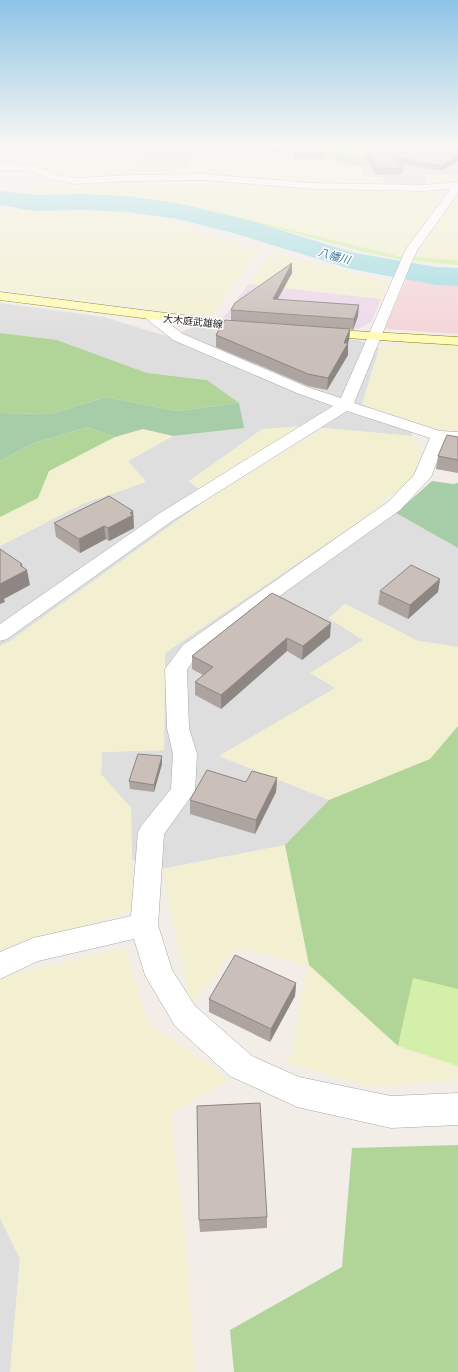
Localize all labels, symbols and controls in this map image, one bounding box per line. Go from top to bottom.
water label: 八幡川 [316,245,353,268]
street label: 大木庭武雄線 [162,312,223,332]

